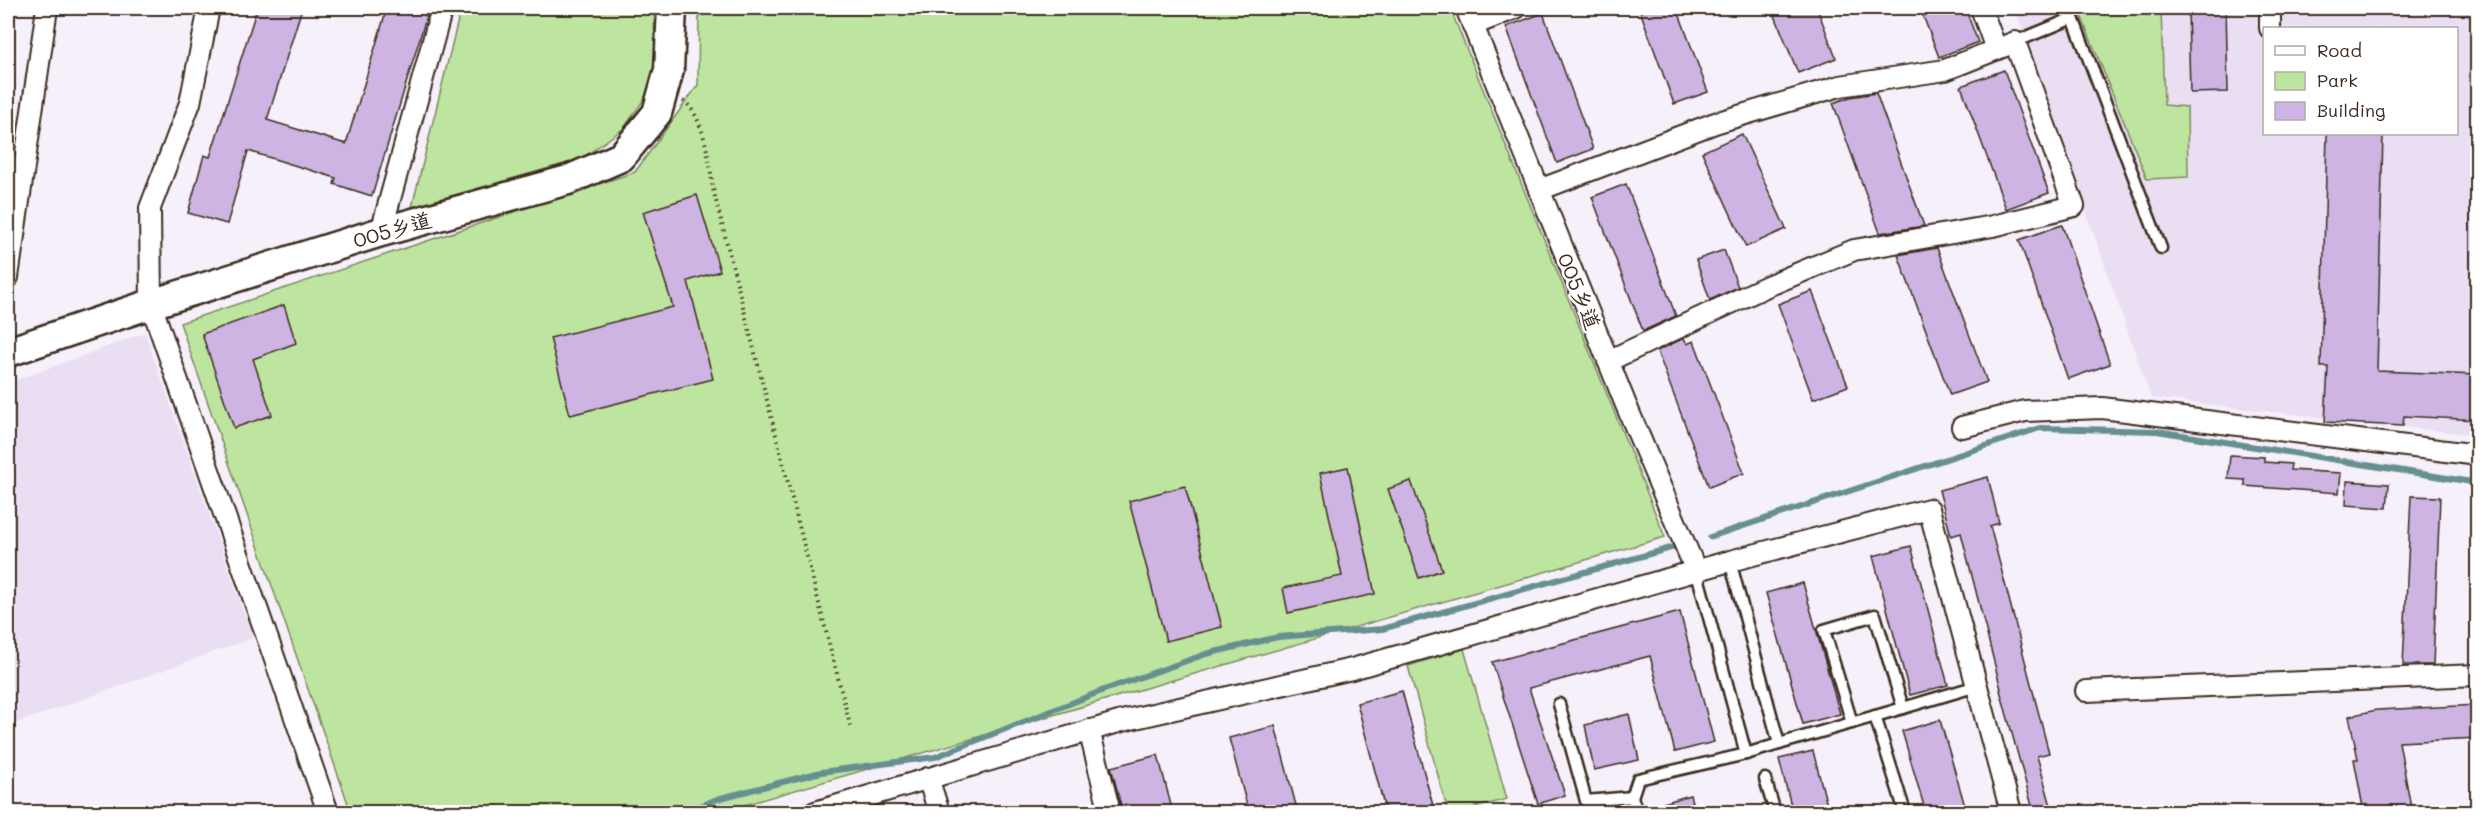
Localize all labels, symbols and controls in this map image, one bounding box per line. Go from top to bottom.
legend [2263,27,2458,135]
text: Road [2317,38,2362,62]
text: Park [2317,68,2358,92]
text: Building [2317,98,2385,122]
street label: 005乡道 [350,205,434,253]
street label: 005乡道 [1552,249,1608,333]

